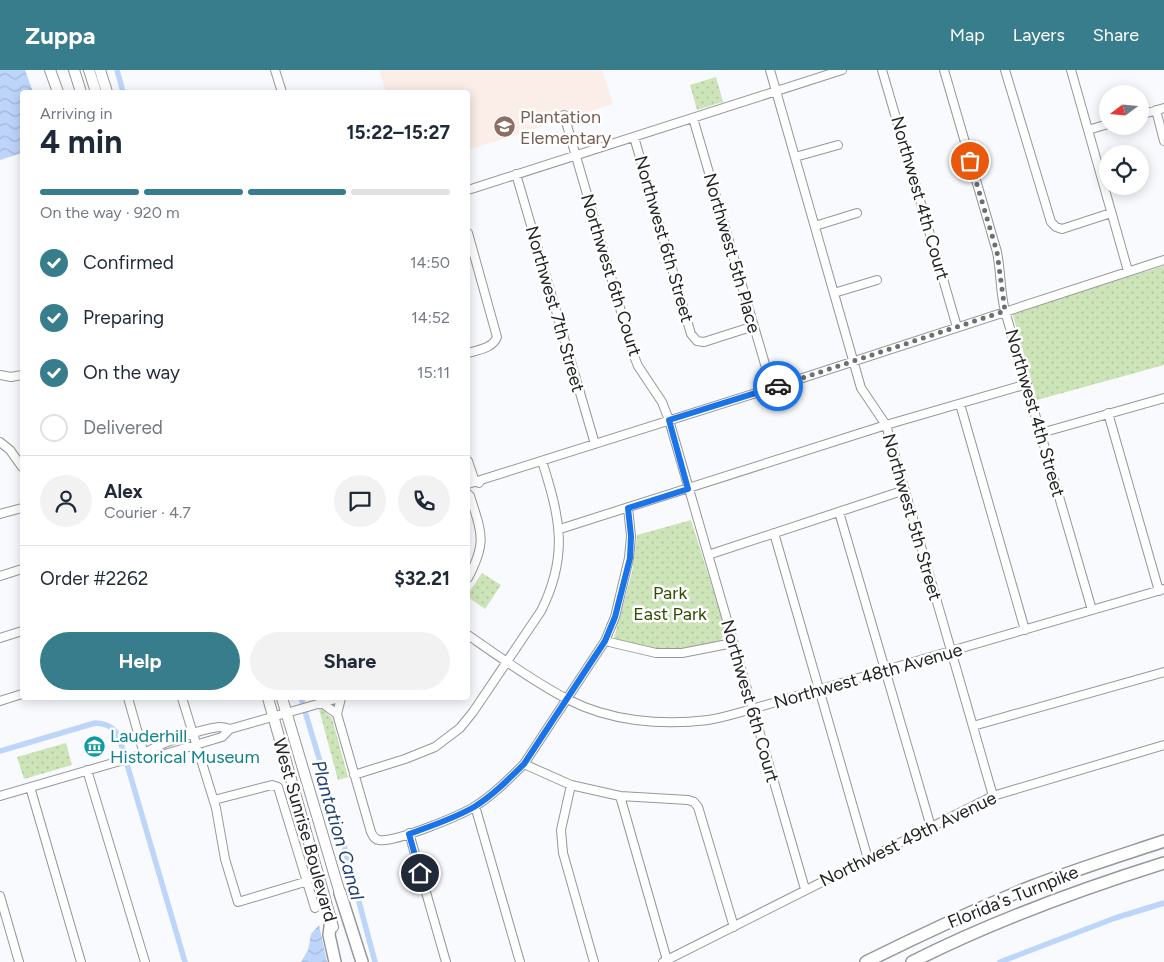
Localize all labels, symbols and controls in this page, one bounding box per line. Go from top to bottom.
text: Zuppa [25,21,95,50]
text: Map [950,24,985,46]
text: Layers [1013,24,1065,46]
text: Share [1093,24,1139,46]
north arrow [1099,85,1149,135]
map controls [1099,85,1149,195]
text: Arriving in [40,104,112,123]
place label: Plantation Elementary [520,106,612,149]
street label: Northwest 4th Court [886,114,954,283]
school or university icon: Plantation Elementary [492,115,516,139]
text: 15:22–15:27 [346,121,450,144]
text: 4 min [40,123,122,161]
pin [949,140,991,182]
button: locate [1099,145,1149,195]
icon: bag [956,147,984,175]
street label: Northwest 6th Street [630,153,698,325]
street label: Northwest 5th Place [699,171,765,336]
street label: Northwest 6th Court [576,191,646,359]
text: On the way · 920 m [40,203,180,222]
street label: Northwest 7th Street [521,223,589,395]
icon: check [40,249,68,277]
text: Confirmed [83,251,174,274]
text: 14:50 [410,253,450,272]
icon: check [40,304,68,332]
text: Preparing [83,306,164,329]
text: 14:52 [411,308,450,327]
street label: Northwest 4th Street [1001,327,1070,500]
icon: check [40,359,68,387]
text: On the way [83,361,180,384]
courier [753,361,803,411]
text: 15:11 [417,363,450,382]
icon: car [764,372,792,400]
text: Delivered [83,416,163,439]
street label: Northwest 5th Street [878,431,946,603]
button: person [40,475,92,527]
button: chat [334,475,386,527]
button: phone [398,475,450,527]
text: Alex [104,480,143,503]
text: Courier · 4.7 [104,503,191,522]
text: Order #2262 [40,567,148,590]
text: $32.21 [394,567,450,590]
park label: Park East Park [633,582,707,625]
street label: Northwest 6th Court [716,617,784,785]
button: Help [40,632,240,690]
button: Share [250,632,450,690]
street label: Northwest 48th Avenue [771,639,965,713]
place label: Lauderhill Historical Museum [110,725,260,768]
museum icon: Lauderhill Historical Museum [82,734,106,758]
street label: West Sunrise Boulevard [268,736,342,924]
water label: Plantation Canal [307,757,369,903]
street label: Northwest 49th Avenue [816,787,1000,891]
pin [399,852,441,894]
icon: home [406,859,434,887]
street label: Florida's Turnpike [944,861,1082,933]

